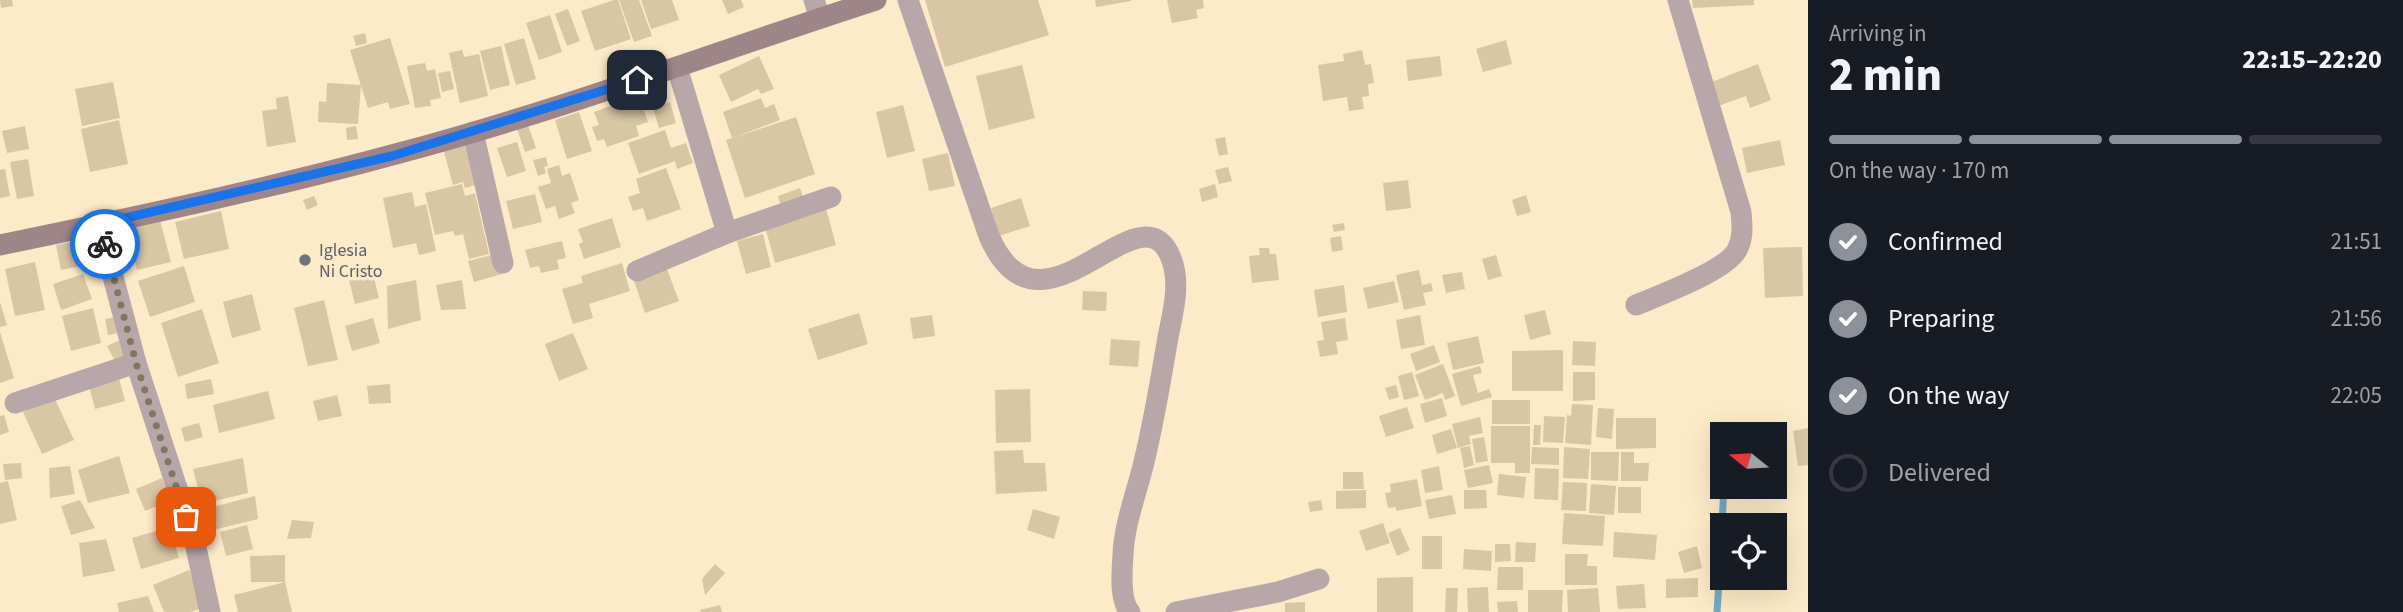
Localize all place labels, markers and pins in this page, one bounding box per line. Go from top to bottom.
pin [607,50,667,110]
place label: Iglesia Ni Cristo [319,238,382,284]
marker: Iglesia Ni Cristo [297,252,313,268]
pin [156,487,216,547]

